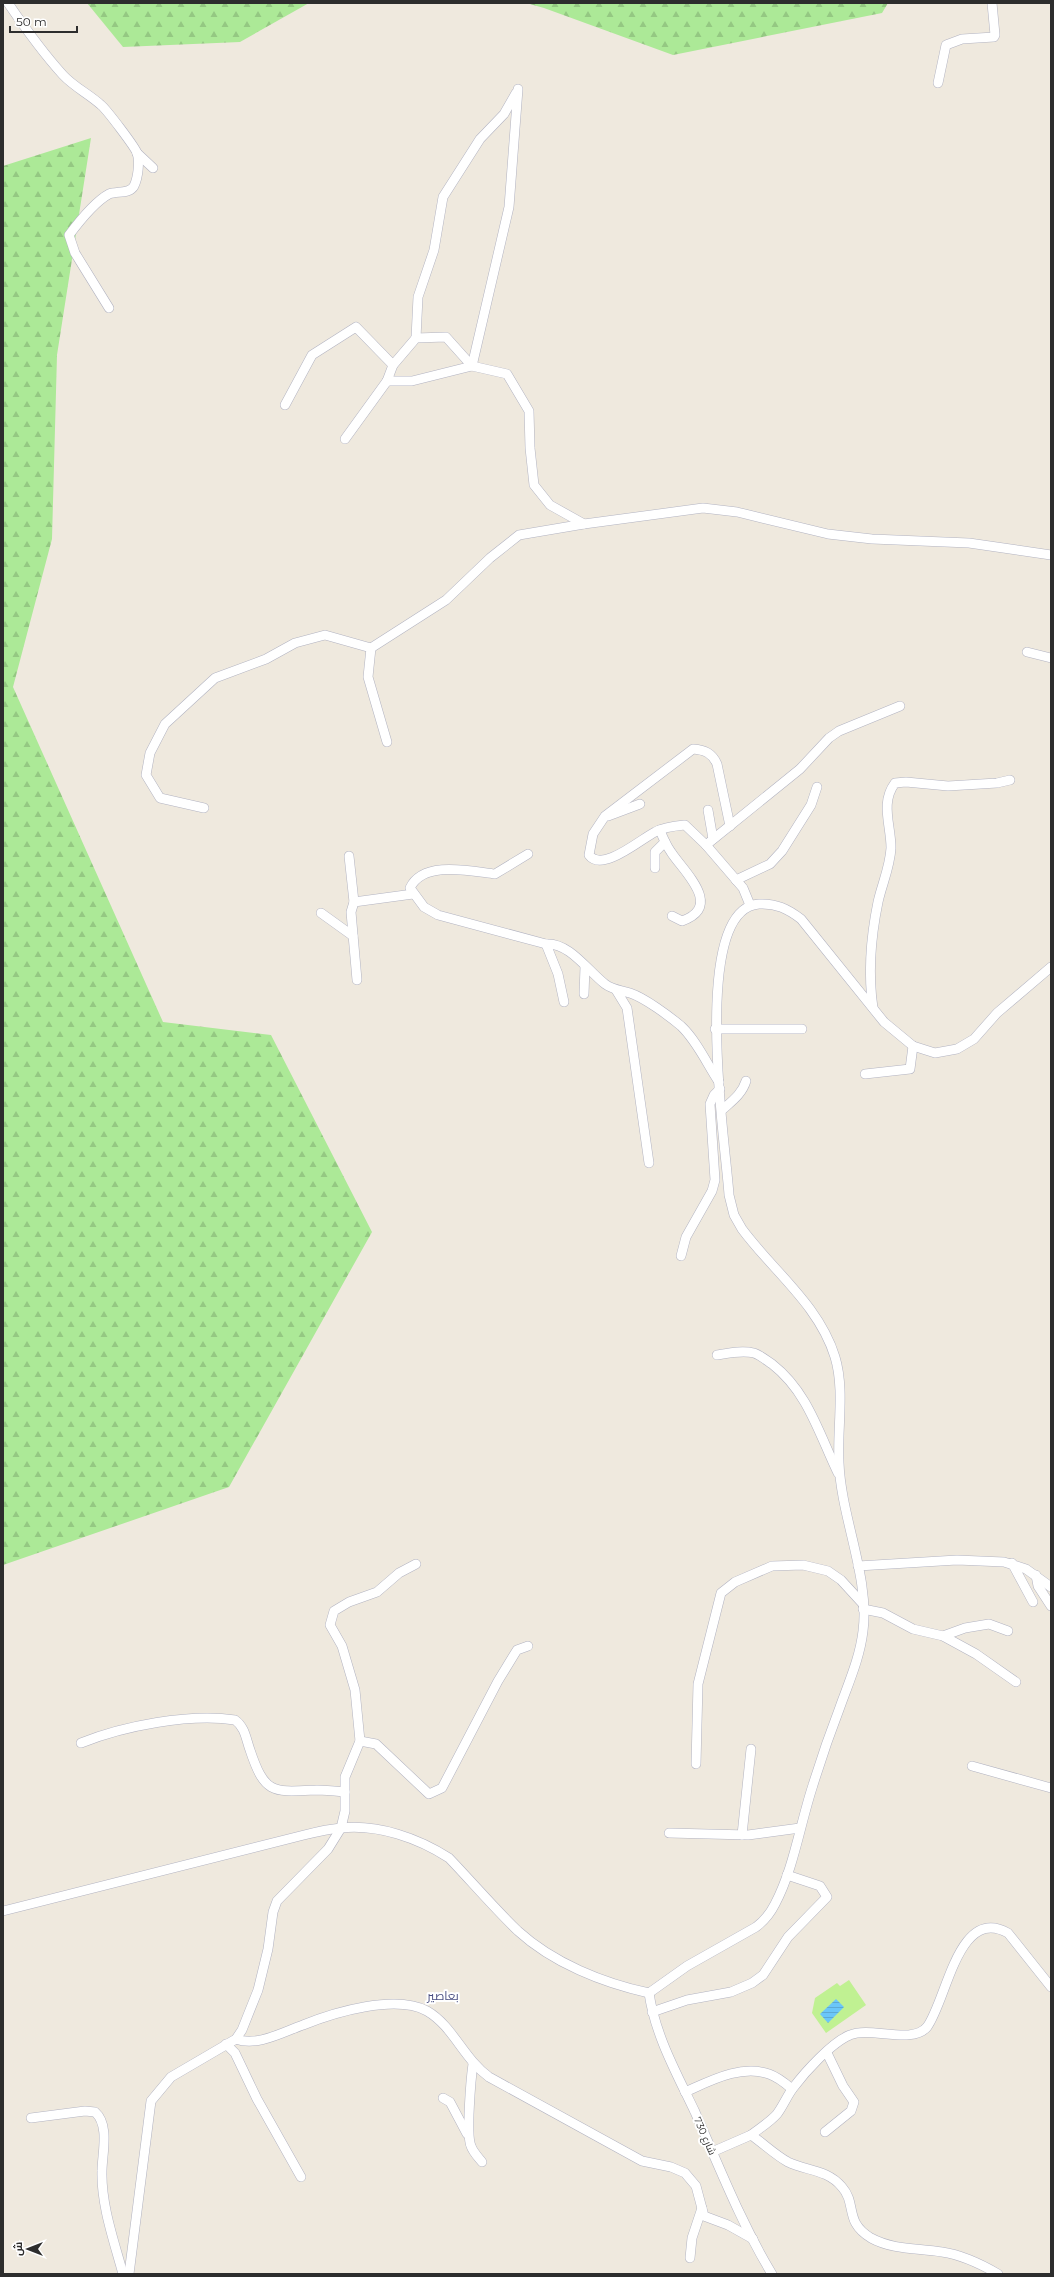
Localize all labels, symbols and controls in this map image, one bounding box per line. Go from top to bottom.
scale bar [10,8,77,34]
text: 50 m [16,14,47,29]
district label: بعاصير [426,1988,459,2003]
street label: شارع 730 [691,2115,719,2157]
north arrow [8,2229,48,2269]
text: ش [11,2242,25,2256]

